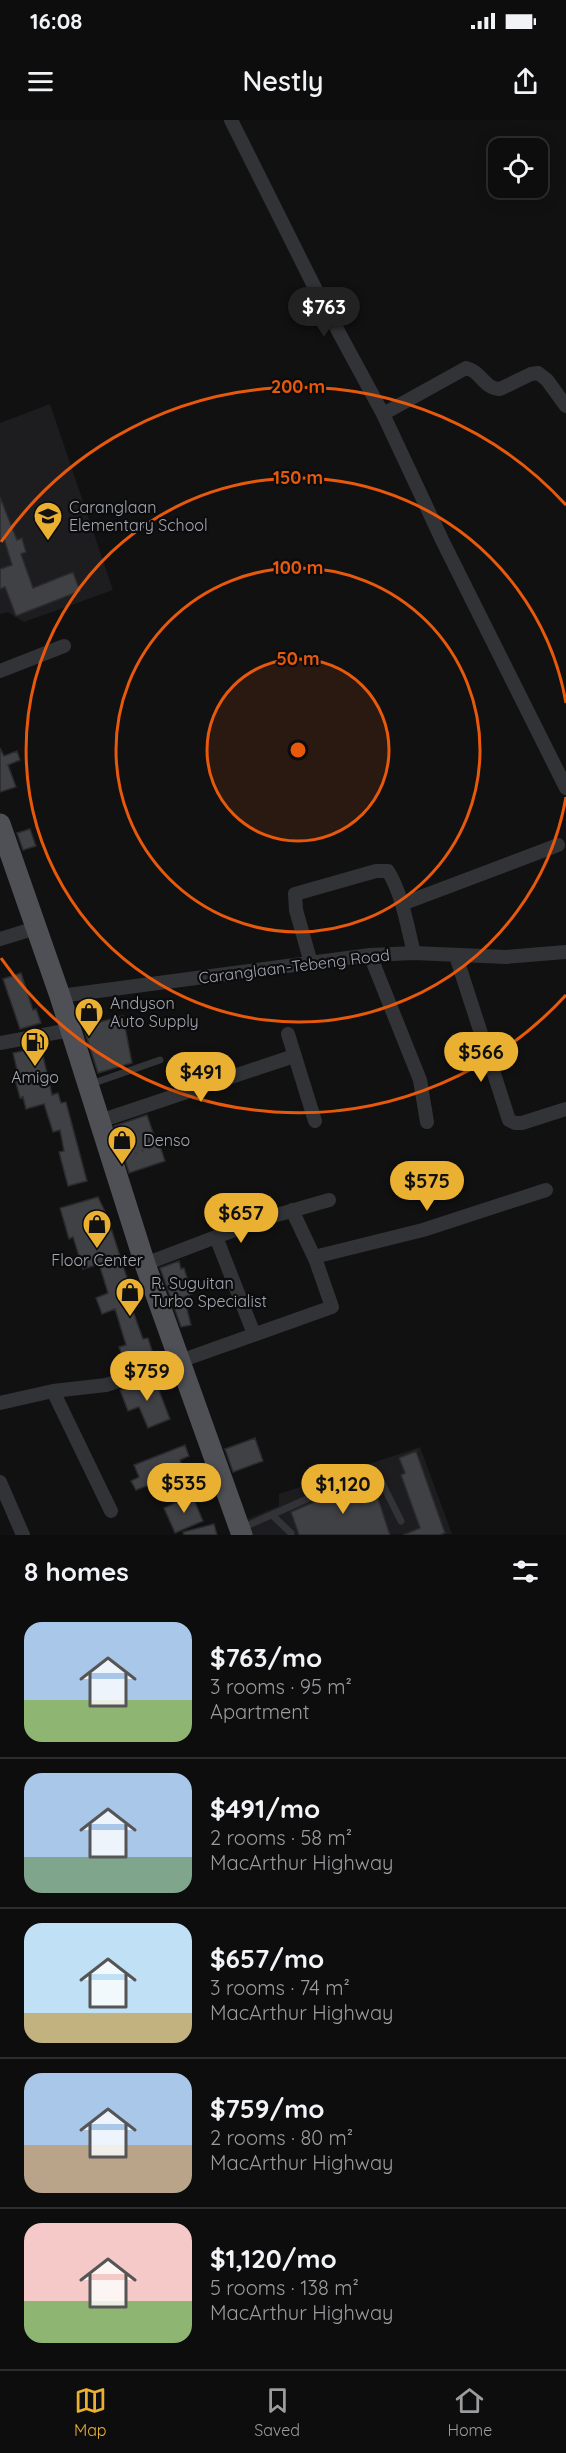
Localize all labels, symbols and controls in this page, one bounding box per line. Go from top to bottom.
text: 16:08 [30,7,82,35]
text: Nestly [242,64,324,98]
icon: menu [24,65,57,98]
icon: share [509,65,542,98]
map controls [488,138,548,198]
button: locate [488,138,548,198]
pin: $763 [288,287,360,338]
text: $763 [302,294,346,319]
text: 200 m [271,375,325,398]
text: 150 m [273,466,323,489]
place label: Caranglaan Elementary School [69,497,208,535]
school or university icon: Caranglaan Elementary School [32,500,64,542]
text: 100 m [273,556,323,579]
text: 50 m [276,647,320,670]
centre of rings [288,740,308,760]
street label: Caranglaan-Tebeng Road [197,944,391,988]
place label: Andyson Auto Supply [110,993,199,1031]
shop icon: Andyson Auto Supply [73,996,105,1038]
fuel station icon: Amigo [19,1026,51,1068]
pin: $566 [445,1032,517,1083]
text: $566 [458,1039,504,1064]
pin: $491 [165,1052,237,1103]
text: $491 [180,1059,222,1084]
place label: Amigo [11,1067,59,1087]
shop icon: Denso [106,1124,138,1166]
place label: Denso [143,1130,190,1150]
pin: $575 [391,1161,463,1212]
text: $575 [404,1168,450,1193]
pin: $657 [205,1193,277,1244]
text: $657 [218,1200,264,1225]
shop icon: Floor Center [81,1208,113,1250]
place label: Floor Center [51,1250,143,1270]
place label: R. Suguitan Turbo Specialist [151,1273,267,1311]
shop icon: R. Suguitan Turbo Specialist [114,1276,146,1318]
pin: $759 [111,1351,183,1402]
text: $759 [124,1358,170,1383]
pin: $535 [148,1463,220,1514]
pin: $1,120 [294,1464,392,1515]
text: $535 [161,1470,207,1495]
text: $1,120 [315,1471,371,1496]
text: 8 homes [24,1555,129,1588]
icon: filters [509,1555,542,1588]
text: $763/mo [210,1641,322,1674]
icon: home [72,1646,144,1718]
text: 3 rooms · 95 m² [210,1674,352,1699]
text: Apartment [210,1699,310,1724]
text: $491/mo [210,1792,320,1825]
icon: home [72,1797,144,1869]
text: 2 rooms · 58 m² [210,1825,352,1850]
text: MacArthur Highway [210,1850,393,1875]
text: $657/mo [210,1942,324,1975]
icon: home [72,1947,144,2019]
text: 3 rooms · 74 m² [210,1975,350,2000]
text: MacArthur Highway [210,2000,393,2025]
text: $759/mo [210,2092,325,2125]
icon: home [72,2097,144,2169]
text: 2 rooms · 80 m² [210,2125,353,2150]
text: MacArthur Highway [210,2150,393,2175]
text: $1,120/mo [210,2242,337,2275]
icon: home [72,2247,144,2319]
text: 5 rooms · 138 m² [210,2275,359,2300]
text: MacArthur Highway [210,2300,393,2325]
tab: Map [74,2384,107,2440]
tab: Saved [254,2384,300,2440]
tab: Home [447,2384,492,2440]

